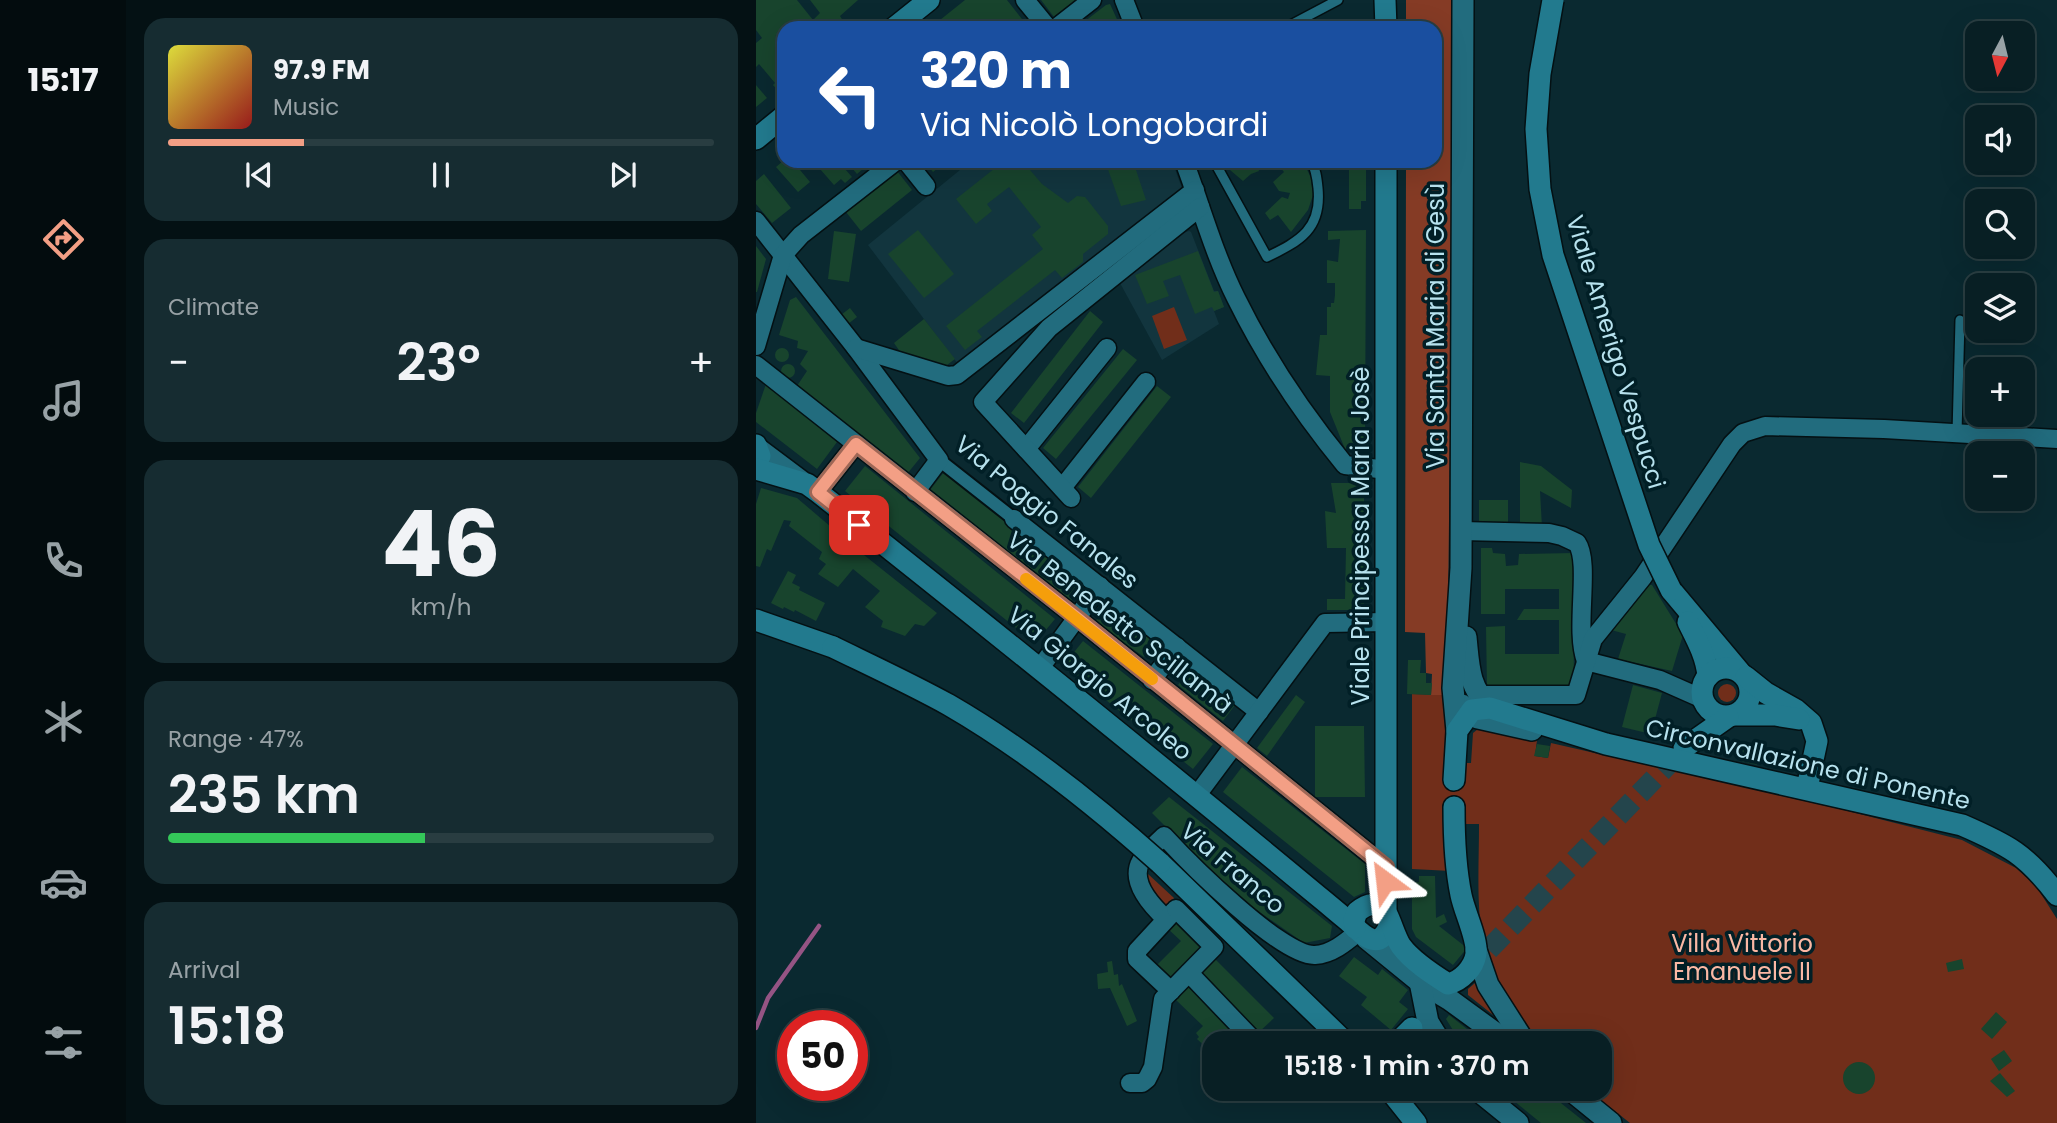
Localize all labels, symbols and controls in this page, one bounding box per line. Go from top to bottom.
north arrow [1965,21,2035,91]
map controls [1965,21,2035,511]
text: 320 m [920,37,1072,105]
icon: left [805,49,896,140]
text: 97.9 FM [273,52,370,88]
text: 15:17 [27,57,99,102]
text: Music [273,91,339,123]
text: Via Nicolò Longobardi [920,102,1268,147]
button: sound [1965,105,2035,175]
icon: previous [240,156,278,194]
icon: pause [422,156,460,194]
icon: next [604,156,642,194]
street label: Via Santa Maria di Gesù [1419,183,1452,469]
button: search [1965,189,2035,259]
street label: Viale Amerigo Vespucci [1559,211,1673,493]
icon: directions [39,215,88,264]
button: layers [1965,273,2035,343]
text: Climate [168,291,259,323]
text: 23° [396,326,481,399]
text: − [168,336,189,389]
text: + [688,336,714,389]
button: + [1965,357,2035,427]
street label: Viale Principessa Maria Josè [1344,367,1377,705]
icon: music [39,376,88,425]
street label: Via Poggio Fanales [948,428,1146,596]
button: − [1965,441,2035,511]
text: 46 [381,480,501,608]
pin [829,495,889,555]
icon: arrive [840,506,878,544]
street label: Via Benedetto Scillamà [1000,523,1240,721]
icon: phone [39,536,88,585]
text: km/h [410,591,472,623]
street label: Via Giorgio Arcoleo [1001,598,1199,768]
icon: climate [39,697,88,746]
street label: Circonvallazione di Ponente [1642,711,1974,817]
text: Range · 47% [168,723,304,755]
text: 235 km [168,758,360,831]
street label: Via Franco [1174,814,1292,922]
position arrow [1348,844,1422,918]
icon: car [39,858,88,907]
park label: Villa Vittorio Emanuele II [1671,927,1813,988]
text: Arrival [168,954,240,986]
text: 15:18 [168,989,286,1062]
speed limit sign: 50 [777,1010,868,1101]
icon: filters [39,1018,88,1067]
text: 15:18 · 1 min · 370 m [1284,1048,1530,1084]

